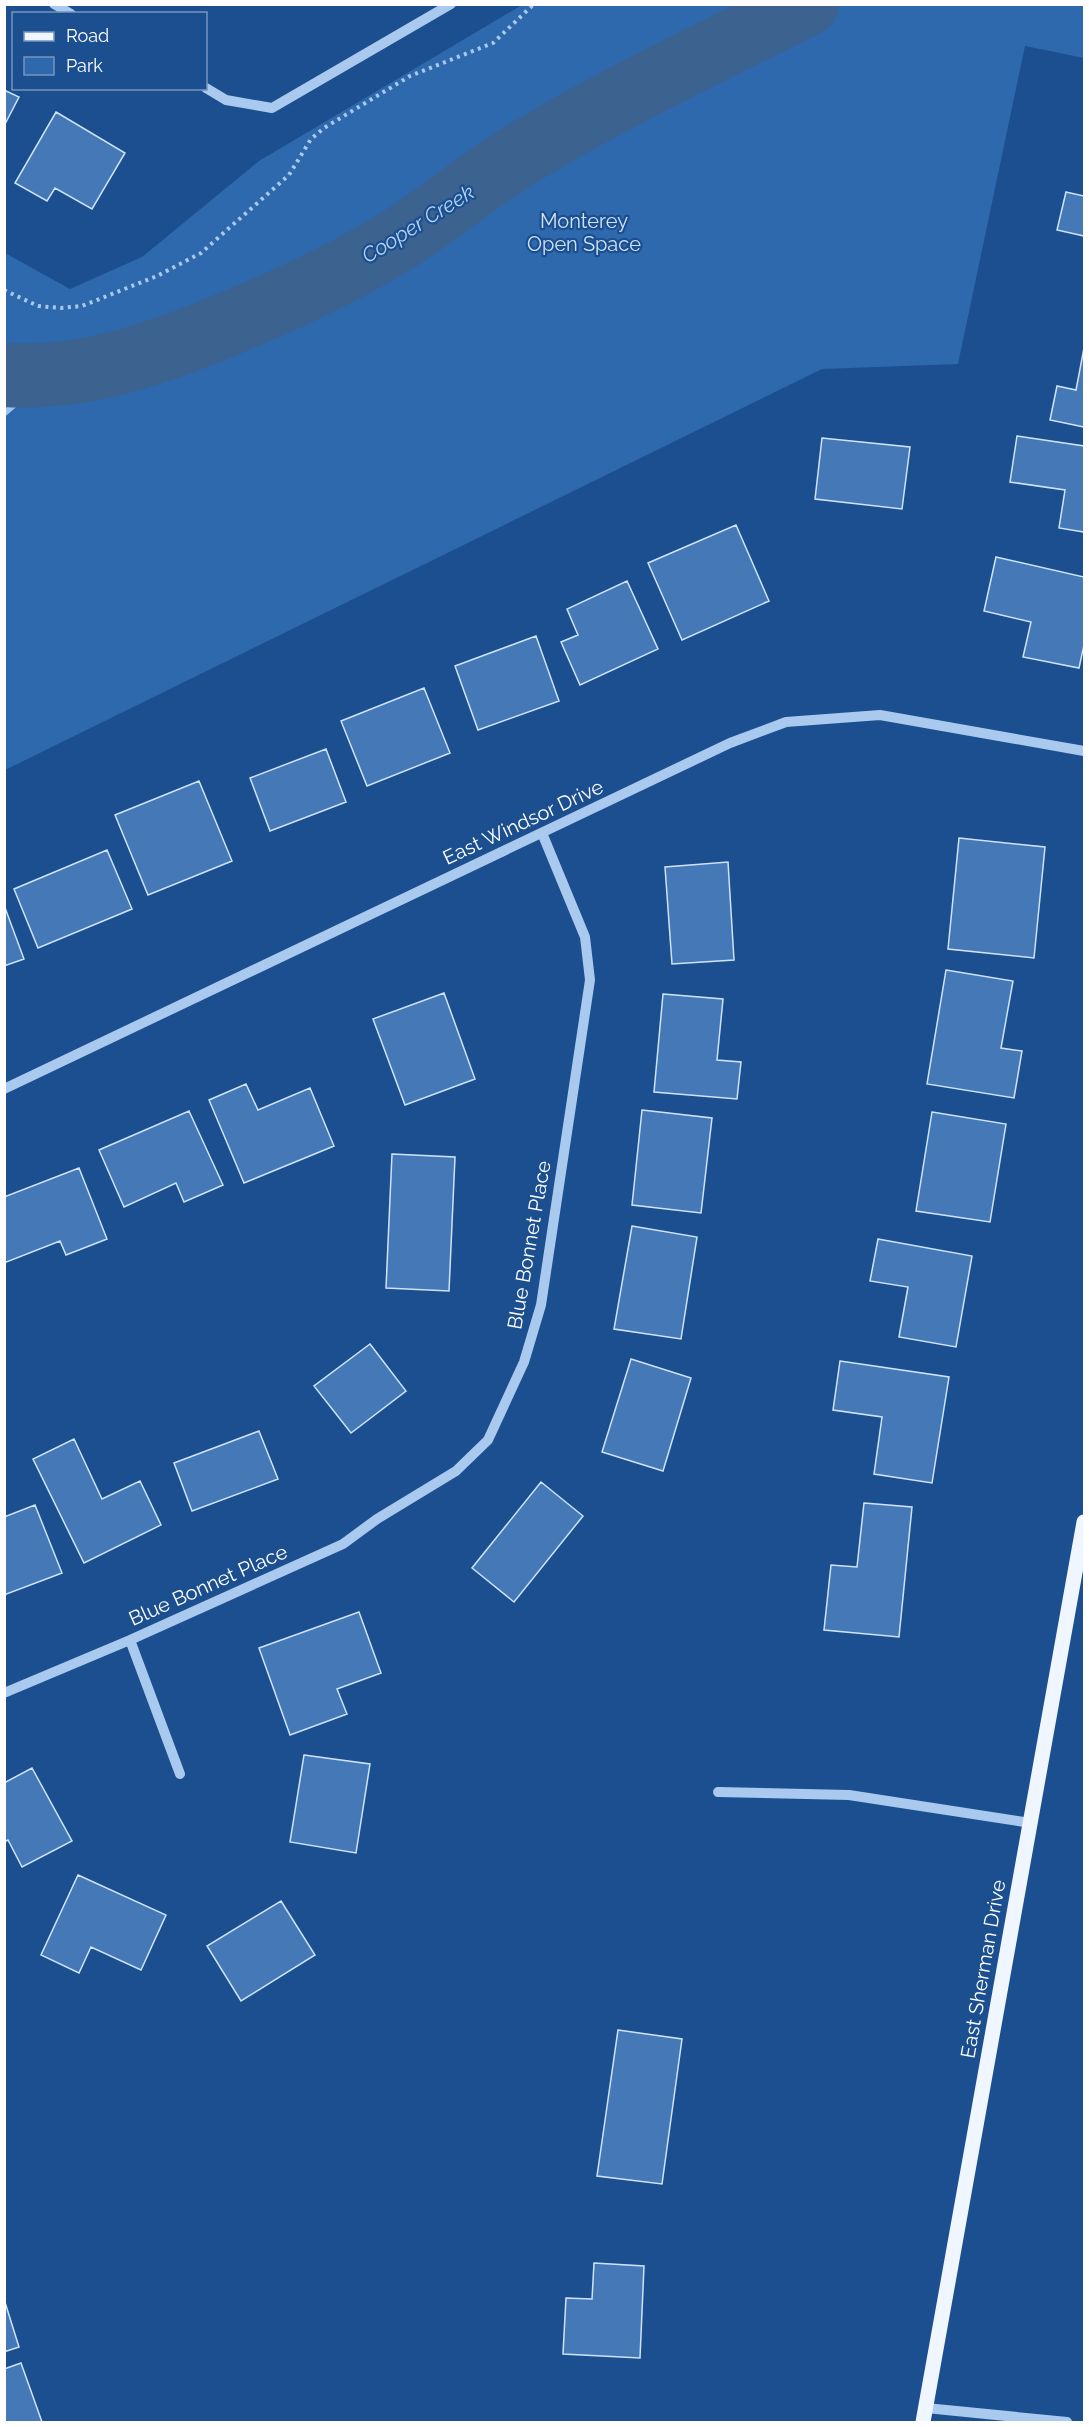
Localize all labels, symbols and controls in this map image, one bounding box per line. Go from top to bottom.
legend [12,12,207,90]
text: Road [66,25,109,46]
text: Park [66,55,103,76]
water label: Cooper Creek [357,179,479,268]
park label: Monterey Open Space [527,209,641,256]
street label: East Windsor Drive [439,774,607,870]
street label: Blue Bonnet Place [502,1159,556,1331]
street label: Blue Bonnet Place [125,1539,291,1631]
street label: East Sherman Drive [955,1878,1011,2060]

